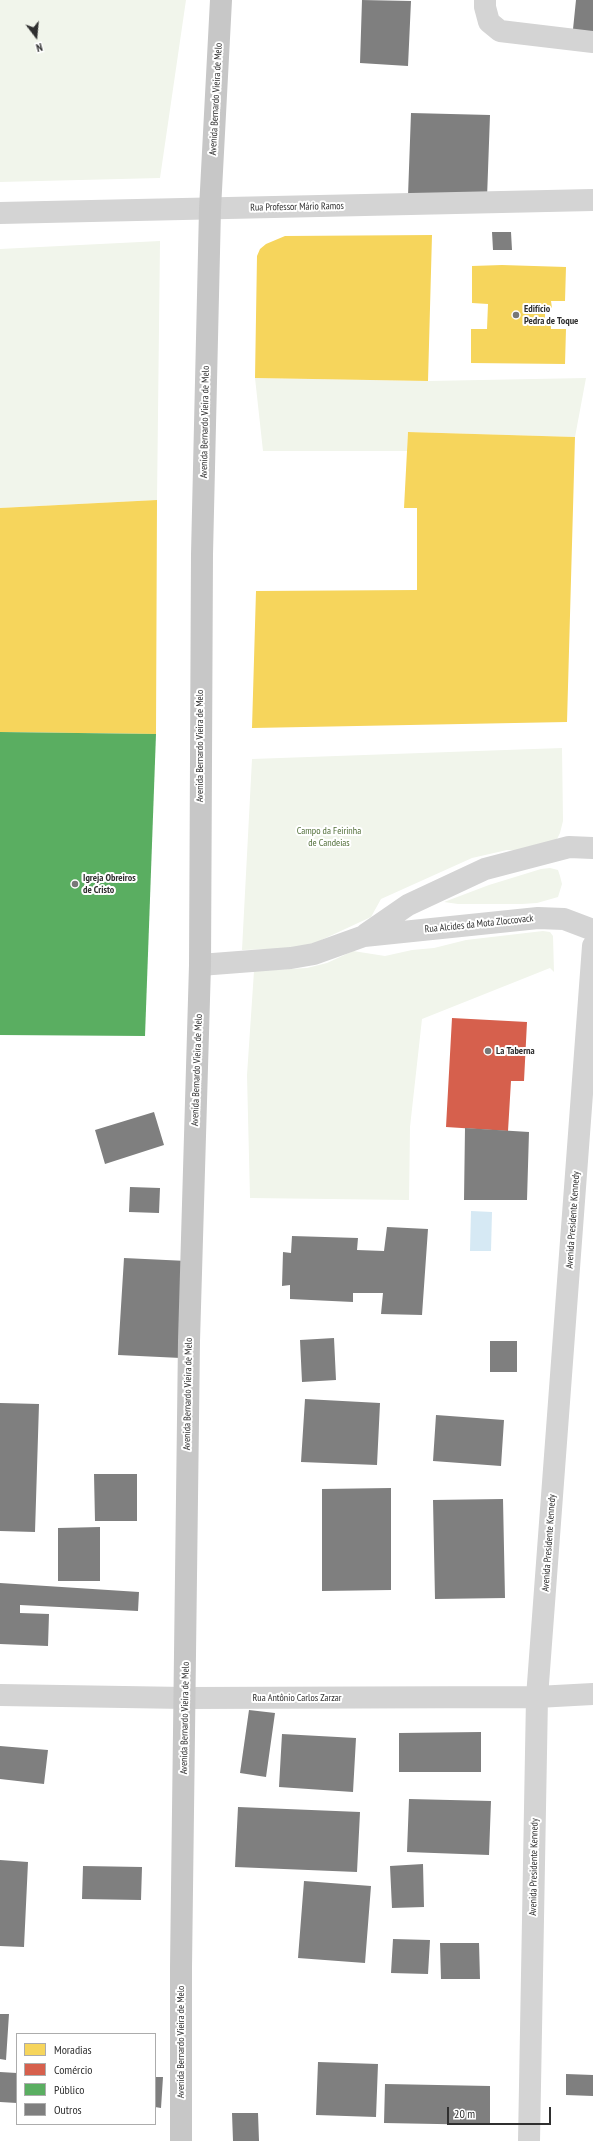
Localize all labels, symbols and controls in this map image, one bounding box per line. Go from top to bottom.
north arrow [16,16,56,56]
text: N [35,40,44,55]
street label: Avenida Bernardo Vieira de Melo [207,42,225,156]
street label: Rua Professor Mário Ramos [250,200,344,214]
place label: Edifício Pedra de Toque [524,303,578,326]
marker: Edifício Pedra de Toque [511,310,521,320]
street label: Avenida Bernardo Vieira de Melo [198,366,212,478]
street label: Avenida Bernardo Vieira de Melo [194,690,206,802]
park label: Campo da Feirinha de Candeias [297,825,361,848]
place label: Igreja Obreiros de Cristo [83,872,136,896]
marker: Igreja Obreiros de Cristo [70,879,80,889]
street label: Rua Alcides da Mota Zloccovack [424,912,534,936]
street label: Avenida Bernardo Vieira de Melo [189,1014,205,1126]
place label: La Taberna [496,1045,535,1057]
marker: La Taberna [483,1046,493,1056]
street label: Avenida Presidente Kennedy [564,1171,582,1269]
street label: Avenida Bernardo Vieira de Melo [181,1338,195,1450]
street label: Avenida Presidente Kennedy [540,1494,558,1592]
street label: Avenida Bernardo Vieira de Melo [178,1662,192,1774]
street label: Rua Antônio Carlos Zarzar [252,1692,342,1704]
street label: Avenida Presidente Kennedy [527,1818,541,1916]
street label: Avenida Bernardo Vieira de Melo [175,1986,187,2098]
legend [16,2033,156,2125]
text: Moradias [54,2042,92,2057]
text: Comércio [54,2062,92,2077]
text: Público [54,2082,84,2097]
scale bar [449,2099,553,2125]
text: Outros [54,2102,82,2117]
text: 20 m [454,2106,475,2121]

